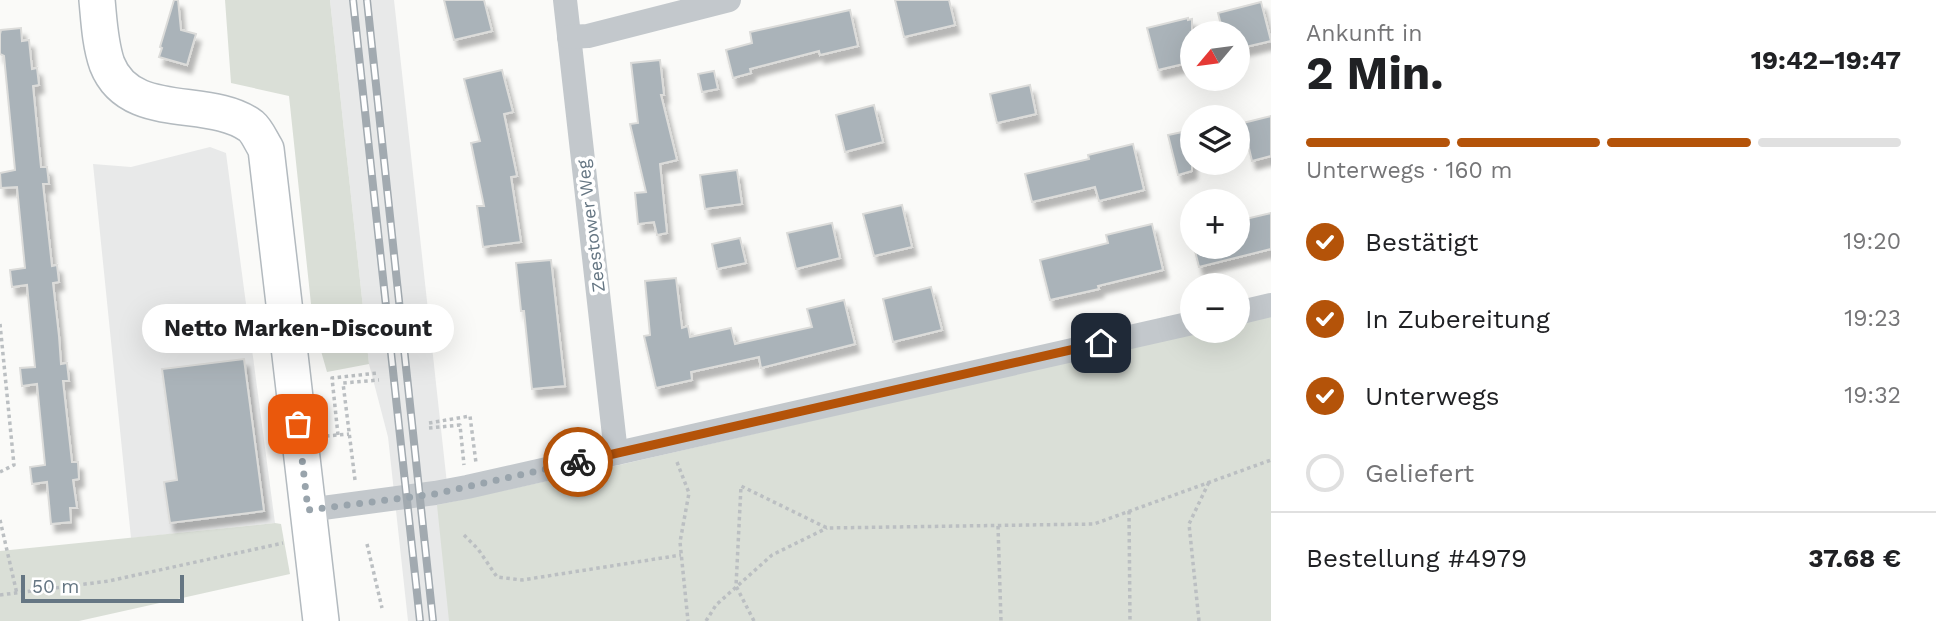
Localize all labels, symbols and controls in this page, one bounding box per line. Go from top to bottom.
text: Ankunft in [1306,20,1422,47]
north arrow [1180,21,1250,91]
map controls [1180,21,1250,343]
text: 19:42–19:47 [1751,45,1901,75]
text: 2 Min. [1306,46,1444,100]
button: layers [1180,105,1250,175]
text: Unterwegs · 160 m [1306,157,1512,184]
street label: Zeestower Weg [572,158,609,294]
button: + [1180,189,1250,259]
icon: check [1306,223,1344,261]
text: Bestätigt [1365,227,1478,257]
text: 19:20 [1843,228,1901,255]
button: − [1180,273,1250,343]
icon: check [1306,300,1344,338]
text: In Zubereitung [1365,304,1550,334]
callout: Netto Marken-Discount [142,305,454,354]
text: 19:23 [1844,305,1901,332]
pin [1071,313,1131,373]
text: Netto Marken-Discount [164,315,432,342]
icon: home [1082,324,1120,362]
icon: check [1306,377,1344,415]
text: Unterwegs [1365,381,1500,411]
text: 19:32 [1844,382,1901,409]
pin [268,394,328,454]
icon: bag [279,405,317,443]
courier [543,427,613,497]
icon: bike [559,443,597,481]
text: Geliefert [1365,458,1474,488]
text: Bestellung #4979 [1306,543,1527,573]
text: 37.68 € [1808,543,1901,573]
scale bar [21,572,184,604]
text: 50 m [32,575,79,598]

